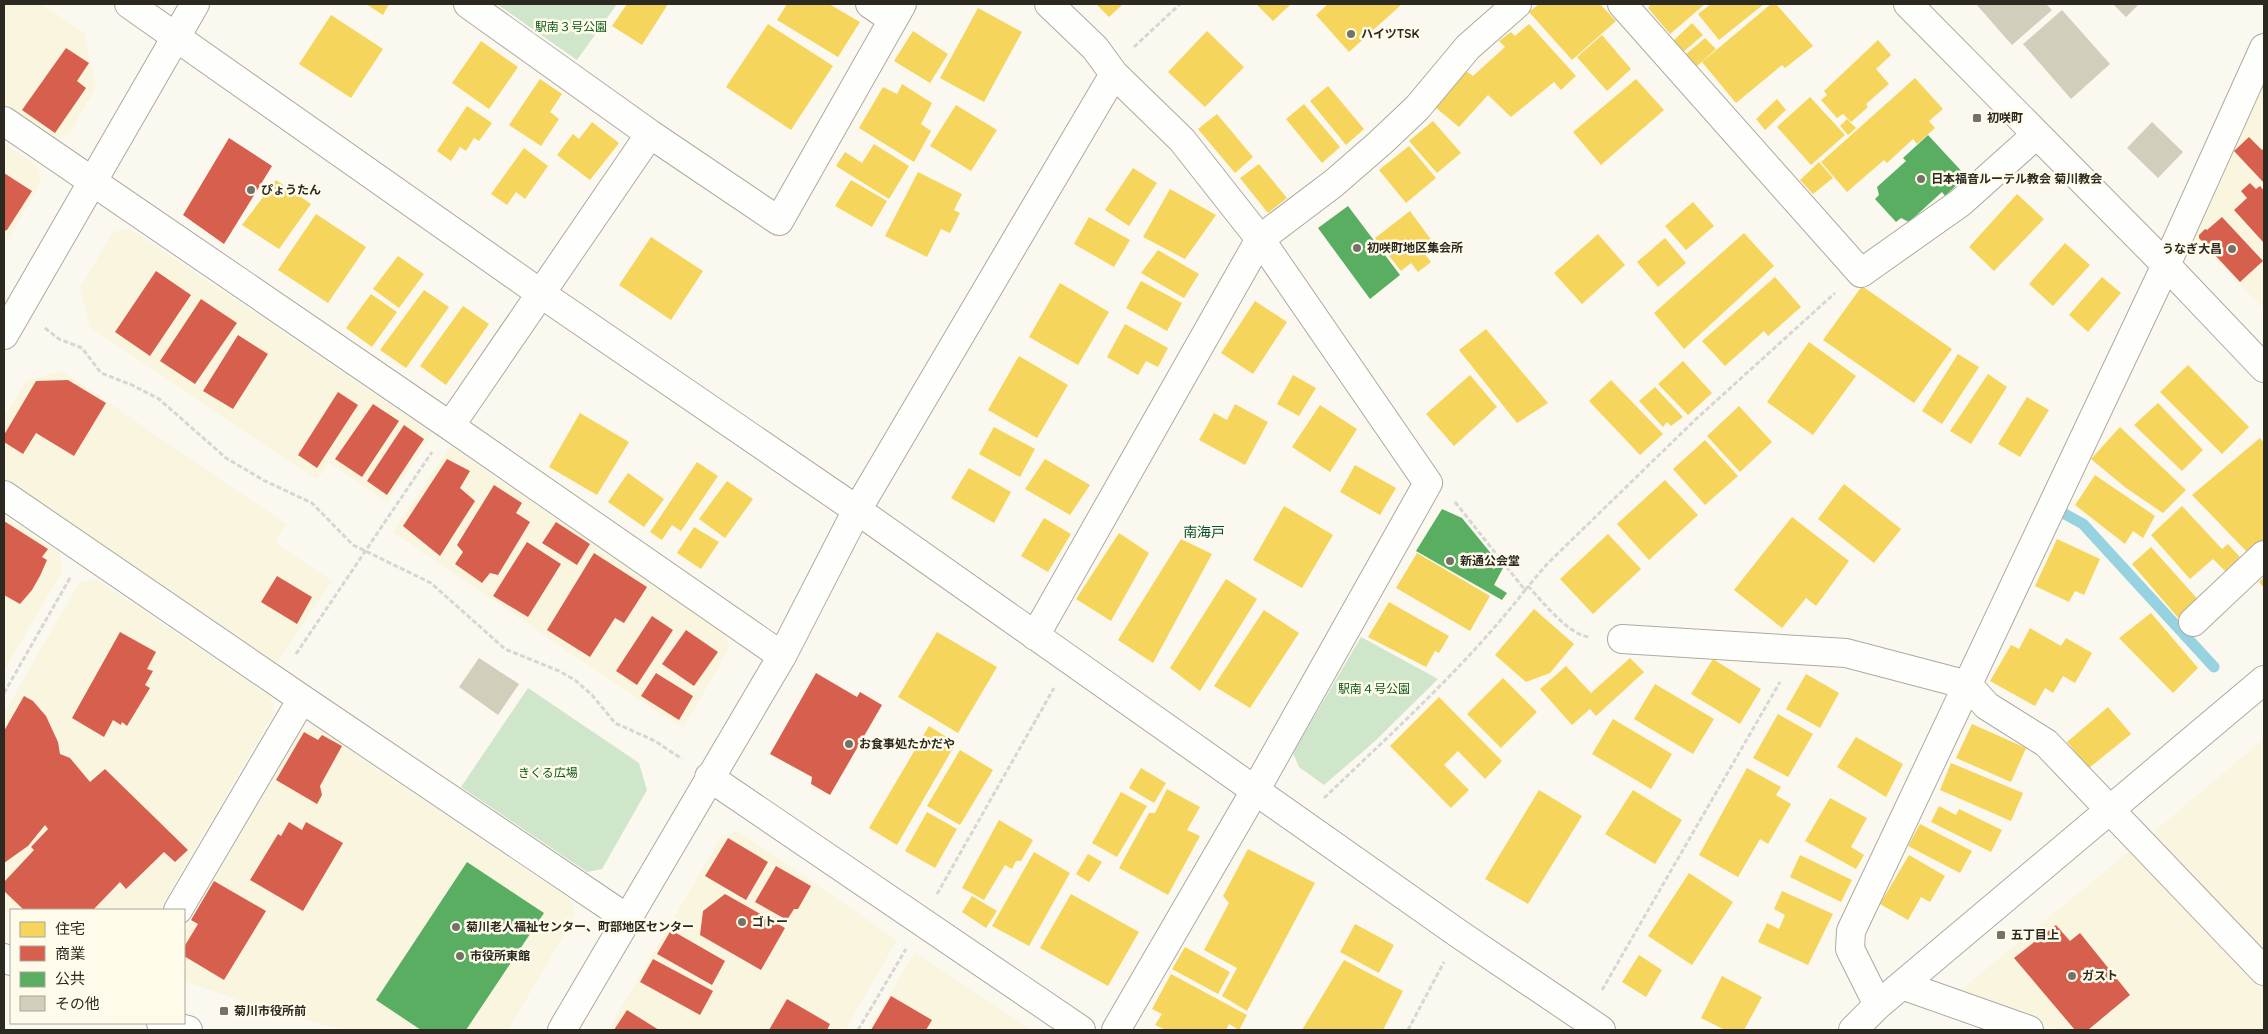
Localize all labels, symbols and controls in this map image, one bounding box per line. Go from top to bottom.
park label: 駅南３号公園 [535,19,607,34]
place label: ハイツTSK [1361,26,1419,41]
marker: ハイツTSK [1345,28,1357,40]
place label: 初咲町 [1987,110,2023,125]
marker: 初咲町 [1971,112,1983,124]
place label: 日本福音ルーテル教会 菊川教会 [1931,171,2102,186]
marker: 日本福音ルーテル教会 菊川教会 [1915,173,1927,185]
place label: ぴょうたん [261,182,321,197]
marker: ぴょうたん [245,184,257,196]
place label: 初咲町地区集会所 [1367,240,1463,255]
place label: うなぎ大昌 [2162,241,2222,256]
marker: 初咲町地区集会所 [1351,242,1363,254]
marker: うなぎ大昌 [2226,243,2238,255]
district label: 南海戸 [1183,523,1225,541]
place label: 新通公会堂 [1460,553,1520,568]
marker: 新通公会堂 [1444,555,1456,567]
park label: 駅南４号公園 [1338,681,1410,696]
place label: お食事処たかだや [859,736,955,751]
marker: お食事処たかだや [843,738,855,750]
park label: きくる広場 [518,765,578,780]
legend [10,909,185,1024]
place label: ゴトー [752,914,788,929]
marker: ゴトー [736,916,748,928]
text: 住宅 [55,919,85,938]
place label: 菊川老人福祉センター、町部地区センター [466,919,694,934]
marker: 菊川老人福祉センター、町部地区センター [450,921,462,933]
place label: 五丁目上 [2011,927,2059,942]
marker: 五丁目上 [1995,929,2007,941]
text: 商業 [55,944,85,963]
place label: 市役所東館 [470,948,530,963]
marker: 市役所東館 [454,950,466,962]
place label: ガスト [2082,968,2118,983]
text: 公共 [55,969,85,988]
marker: ガスト [2066,970,2078,982]
text: その他 [55,994,100,1013]
place label: 菊川市役所前 [234,1003,306,1018]
marker: 菊川市役所前 [218,1005,230,1017]

